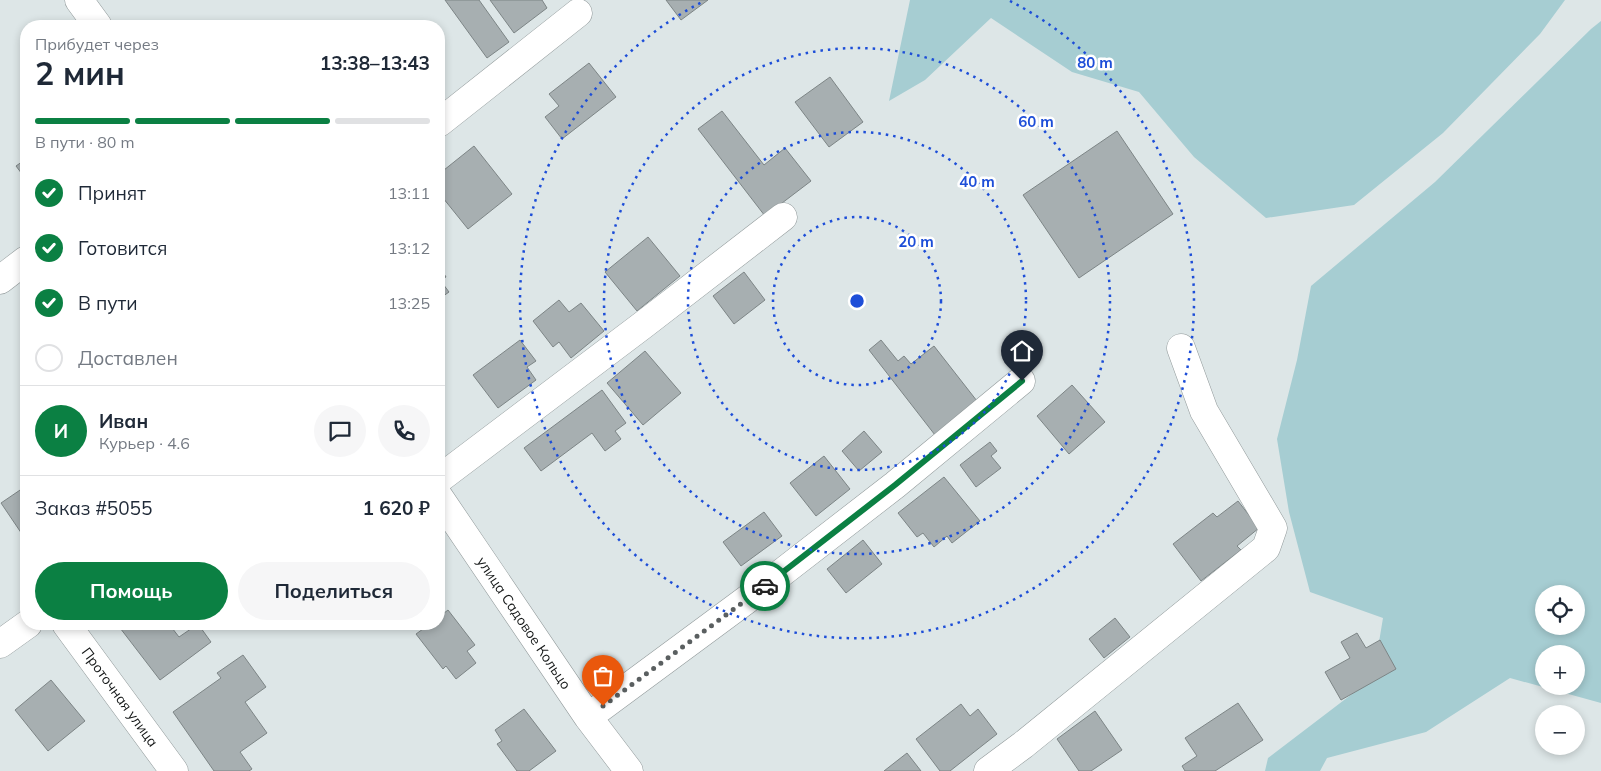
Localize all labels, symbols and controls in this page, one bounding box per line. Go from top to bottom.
text: Прибудет через [35,34,159,54]
text: 13:38–13:43 [320,51,430,75]
text: 2 мин [35,53,125,93]
text: 80 m [1077,53,1113,72]
text: 60 m [1018,112,1054,131]
text: В пути · 80 m [35,132,135,152]
text: 40 m [959,172,995,191]
icon: check [35,179,63,207]
text: Принят [78,181,146,205]
text: 13:11 [388,183,430,203]
text: 20 m [898,232,934,251]
icon: check [35,234,63,262]
text: Готовится [78,236,168,260]
text: 13:12 [388,238,430,258]
icon: check [35,289,63,317]
text: В пути [78,291,137,315]
centre of rings [848,292,866,310]
text: 13:25 [388,293,430,313]
pin [1001,330,1043,381]
icon: home [1008,337,1036,365]
text: Доставлен [78,346,178,370]
button: chat [314,405,366,457]
button: phone [378,405,430,457]
text: Иван [99,409,148,433]
text: И [54,419,68,443]
text: Курьер · 4.6 [99,433,190,453]
text: Заказ #5055 [35,496,152,520]
text: 1 620 ₽ [363,496,430,520]
street label: улица Садовое Кольцо [473,553,575,693]
courier [740,561,790,611]
button: Помощь [35,562,228,620]
button: Поделиться [238,562,430,620]
icon: car [751,572,779,600]
map controls [1535,585,1585,755]
button: locate [1535,585,1585,635]
street label: Проточная улица [78,644,162,750]
button: + [1535,645,1585,695]
pin [582,655,624,706]
icon: bag [589,662,617,690]
button: − [1535,705,1585,755]

